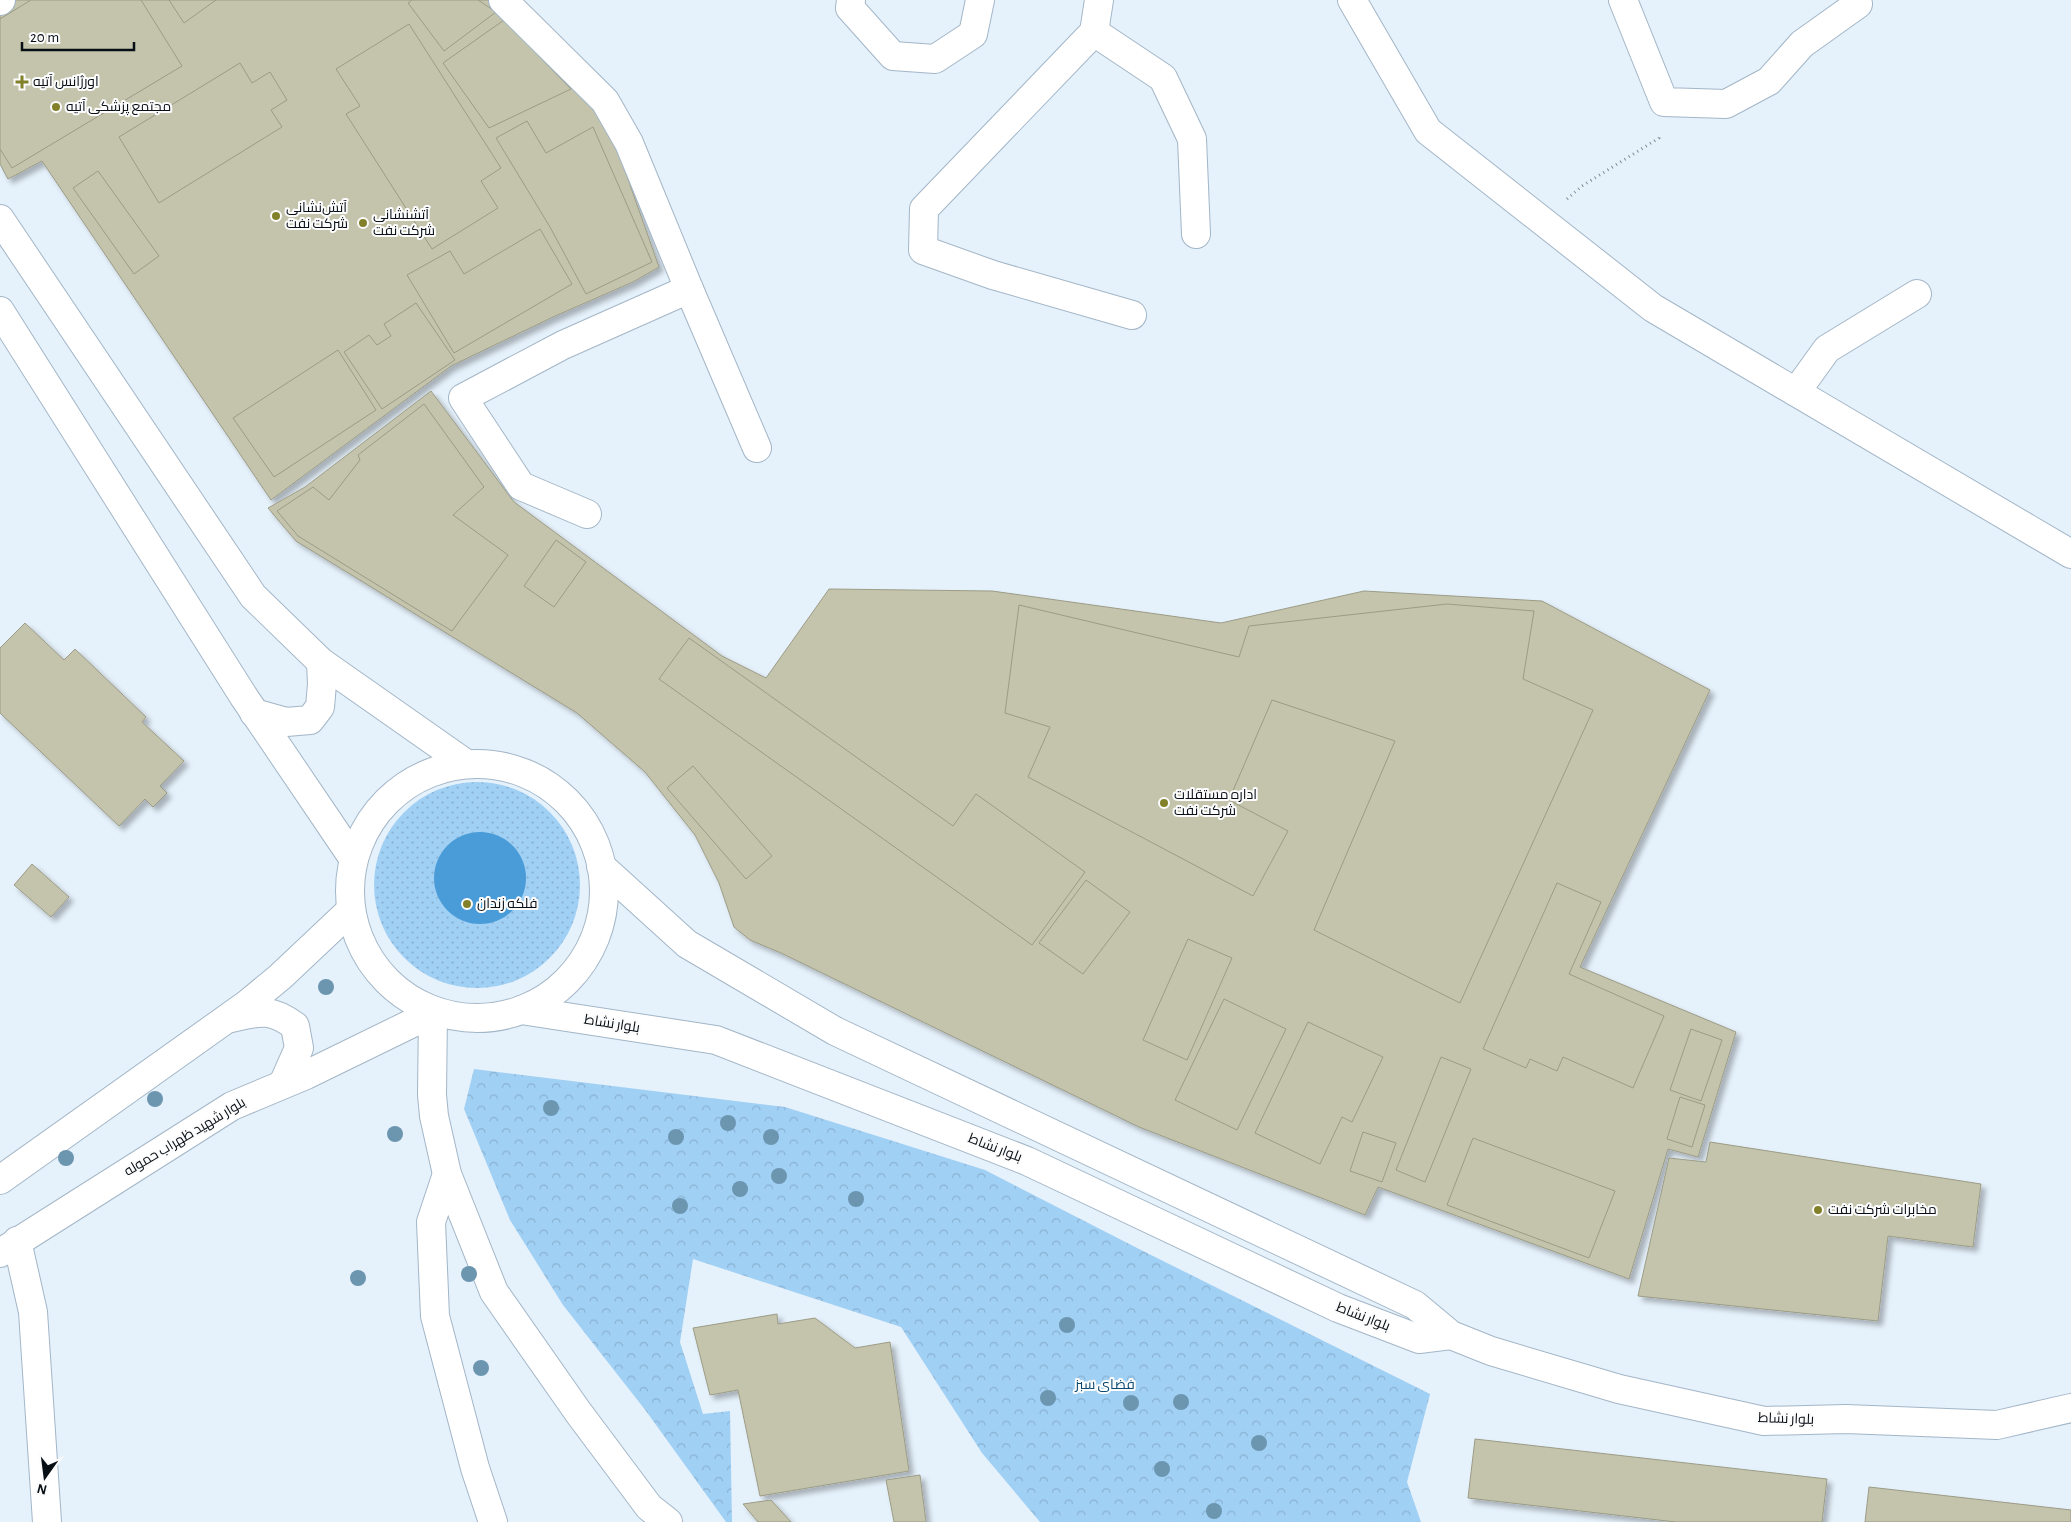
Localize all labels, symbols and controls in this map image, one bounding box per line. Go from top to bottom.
scale bar [22,20,135,52]
text: 20 m [30,30,59,45]
place label: اورژانس آتیه [33,74,99,89]
marker: اورژانس آتیه [15,75,29,89]
place label: مجتمع پزشکی آتیه [66,99,171,116]
marker: مجتمع پزشکی آتیه [50,101,62,113]
place label: آتش‌نشانی شرکت نفت [286,200,348,231]
place label: آتشنشانی شرکت نفت [373,207,435,238]
marker: آتش‌نشانی شرکت نفت [270,210,282,222]
marker: آتشنشانی شرکت نفت [357,217,369,229]
place label: اداره مستقلات شرکت نفت [1174,788,1257,818]
marker: اداره مستقلات شرکت نفت [1158,797,1170,809]
place label: فلکه زندان [477,897,537,911]
marker: فلکه زندان [461,898,473,910]
street label: بلوار نشاط [583,1013,641,1035]
street label: بلوار شهید ظهراب حموله [122,1095,248,1179]
street label: بلوار نشاط [966,1131,1024,1165]
place label: مخابرات شرکت نفت [1828,1203,1937,1217]
marker: مخابرات شرکت نفت [1812,1204,1824,1216]
street label: بلوار نشاط [1334,1300,1392,1334]
park label: فضای سبز [1074,1378,1135,1392]
street label: بلوار نشاط [1758,1411,1814,1427]
north arrow [20,1452,70,1502]
text: N [36,1481,49,1497]

